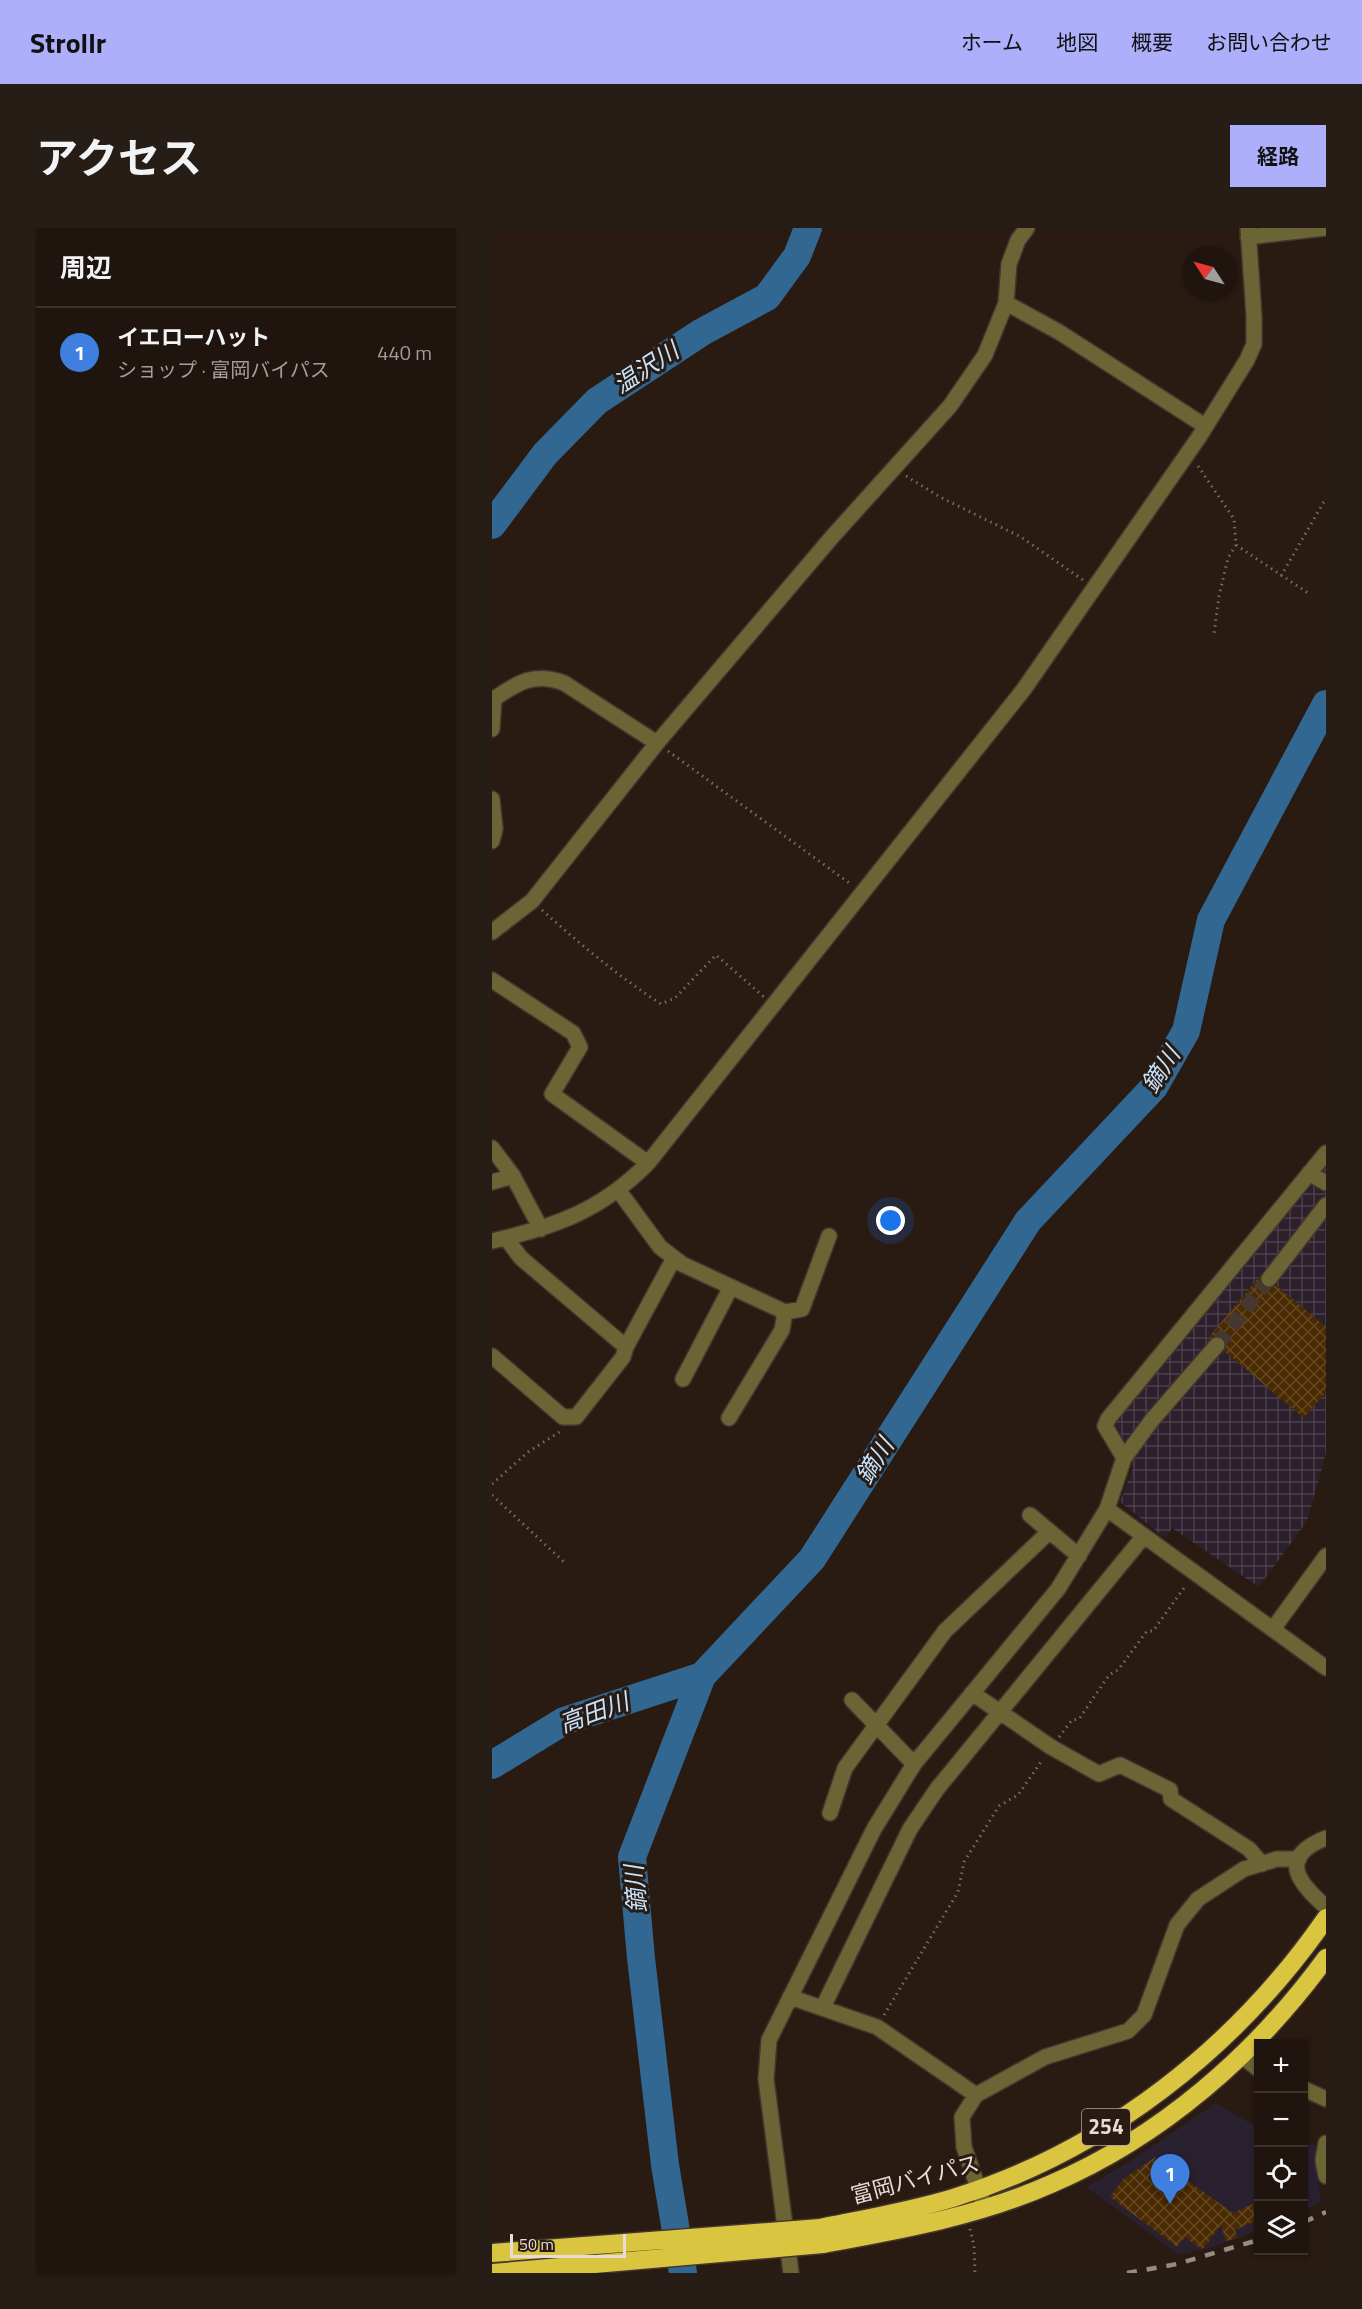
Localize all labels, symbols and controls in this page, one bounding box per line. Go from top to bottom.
text: Strollr [30,21,106,64]
text: ホーム [961,26,1023,58]
text: 地図 [1056,26,1098,58]
text: 概要 [1131,26,1173,58]
text: お問い合わせ [1206,26,1332,58]
text: アクセス [36,125,202,189]
button: 経路 [1230,125,1326,187]
north arrow [1182,246,1236,300]
text: 周辺 [60,248,112,287]
text: イエローハット [117,320,270,354]
water label: 温沢川 [605,331,688,402]
text: 1 [74,337,85,368]
text: 440 m [377,337,432,368]
text: ショップ · 富岡バイパス [117,354,330,385]
water label: 鏑川 [1132,1037,1190,1099]
your location [876,1206,905,1235]
water label: 鏑川 [846,1428,904,1490]
water label: 高田川 [554,1682,636,1741]
water label: 鏑川 [615,1861,655,1915]
map controls [1254,2039,1308,2255]
button: + [1254,2039,1308,2093]
button: − [1254,2093,1308,2147]
road number: 254 [1082,2109,1130,2145]
street label: 富岡バイパス [847,2146,983,2212]
button: locate [1254,2147,1308,2201]
pin: 1 [1150,2154,1190,2204]
button: layers [1254,2201,1308,2255]
scale bar [510,2231,626,2258]
text: 50 m [519,2232,554,2256]

